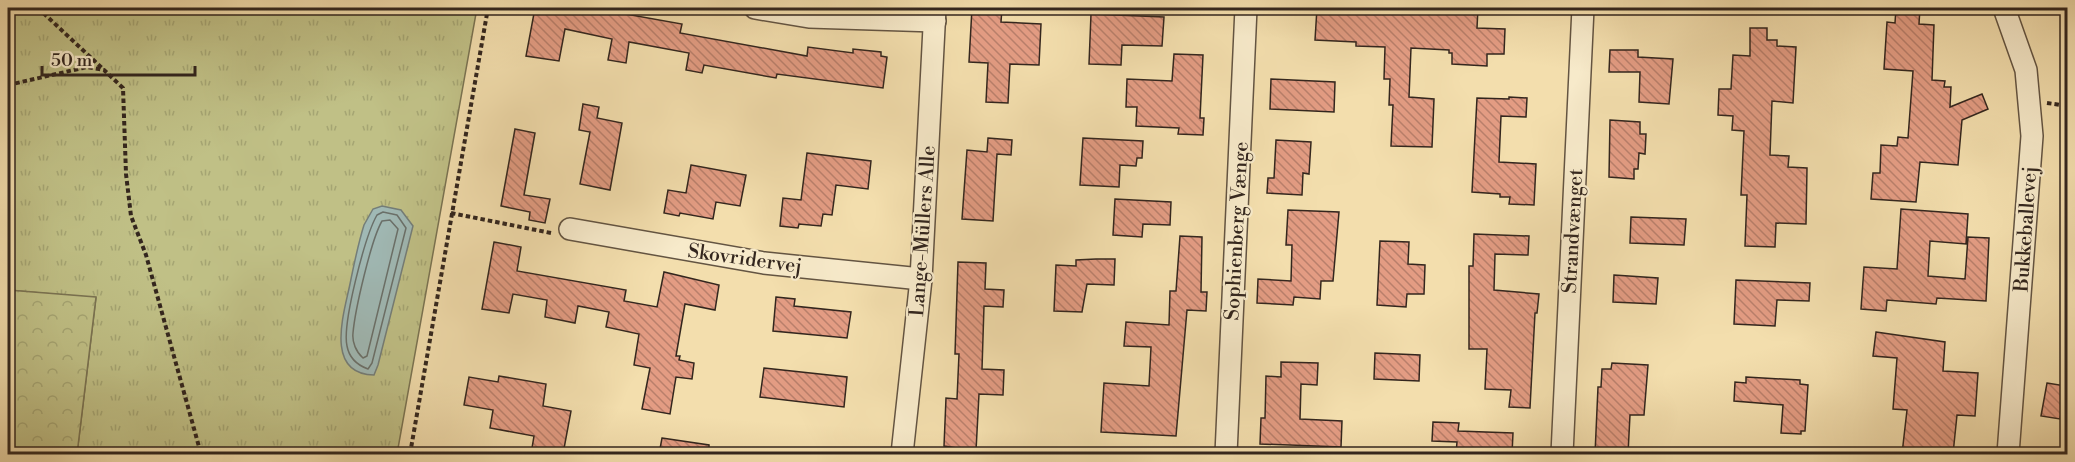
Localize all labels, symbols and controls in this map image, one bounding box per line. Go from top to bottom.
scale bar [42,39,195,77]
text: 50 m [51,49,93,72]
street label: Sophienberg Vænge [1220,141,1255,321]
street label: Lange-Müllers Alle [905,145,942,318]
street label: Bukkeballevej [2010,165,2043,294]
street label: Strandvænget [1558,168,1589,294]
street label: Skovridervej [686,239,804,280]

